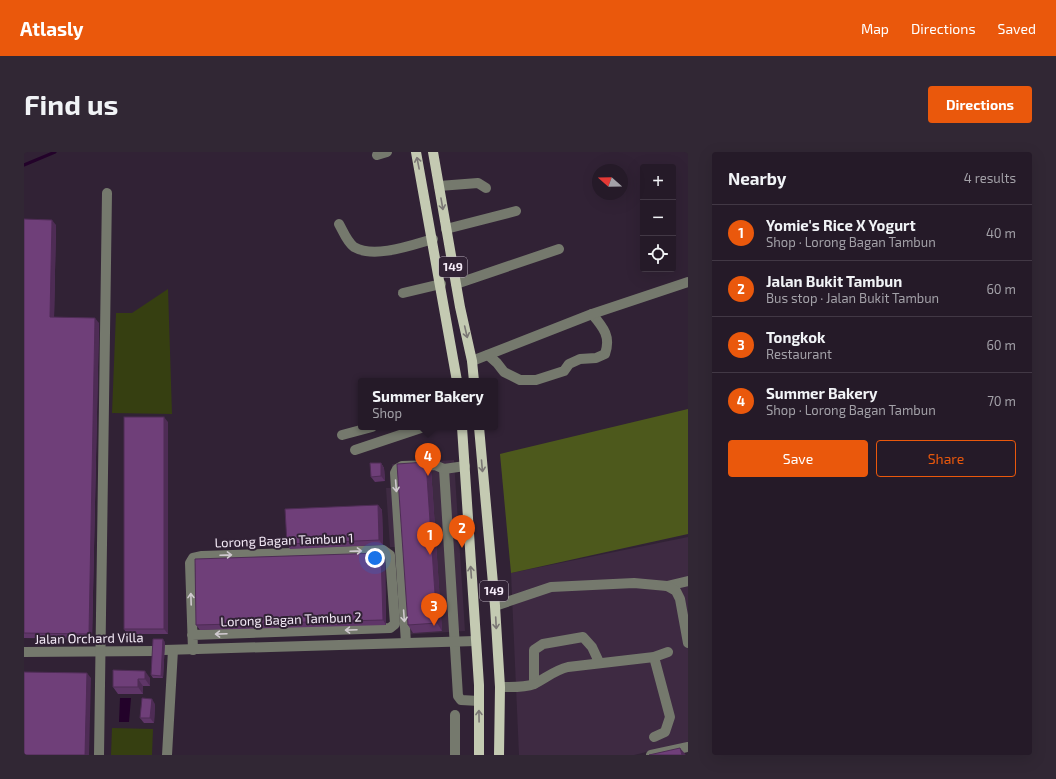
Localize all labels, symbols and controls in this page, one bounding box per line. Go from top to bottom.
text: Atlasly [20,17,84,40]
text: Map [861,20,889,37]
text: Directions [911,20,976,37]
text: Saved [998,20,1036,37]
button: Directions [928,86,1032,123]
text: Find us [24,87,118,121]
one-way arrow [414,157,422,170]
north arrow [592,164,628,200]
map controls [640,164,676,272]
button: + [640,164,676,200]
text: Nearby [728,168,786,188]
text: 4 results [964,170,1016,186]
one-way arrow [438,197,446,210]
button: − [640,200,676,236]
text: Yomie's Rice X Yogurt [766,216,916,234]
text: 1 [738,225,744,241]
text: 40 m [986,225,1016,241]
text: Shop · Lorong Bagan Tambun [766,234,936,250]
button: locate [640,236,676,272]
road number: 149 [439,257,467,277]
text: Jalan Bukit Tambun [766,272,902,290]
text: 2 [737,281,745,297]
text: 60 m [986,281,1016,297]
text: Bus stop · Jalan Bukit Tambun [766,290,939,306]
one-way arrow [462,325,470,338]
text: Tongkok [766,328,825,346]
text: 3 [737,337,745,353]
text: 60 m [986,337,1016,353]
text: Restaurant [766,346,832,362]
popup [358,378,498,430]
text: Summer Bakery [766,384,878,402]
text: Summer Bakery [372,387,484,405]
text: 4 [737,393,745,409]
text: 70 m [987,393,1016,409]
text: Shop · Lorong Bagan Tambun [766,402,936,418]
text: Shop [372,405,402,421]
button: Save [728,440,868,477]
button: Share [876,440,1016,477]
pin: 4 [415,443,441,476]
one-way arrow [479,459,486,472]
one-way arrow [392,479,399,492]
pin: 2 [449,515,475,548]
pin: 1 [417,522,443,555]
street label: Lorong Bagan Tambun 1 [214,530,354,550]
one-way arrow [349,547,362,555]
your location [365,548,385,568]
one-way arrow [219,551,232,559]
one-way arrow [467,566,474,579]
road number: 149 [480,581,508,601]
one-way arrow [187,593,195,606]
pin: 3 [421,593,447,626]
street label: Lorong Bagan Tambun 2 [220,609,362,629]
one-way arrow [401,609,408,622]
one-way arrow [493,616,500,629]
one-way arrow [345,626,358,633]
street label: Jalan Orchard Villa [34,629,144,647]
one-way arrow [215,630,228,638]
one-way arrow [475,710,483,723]

